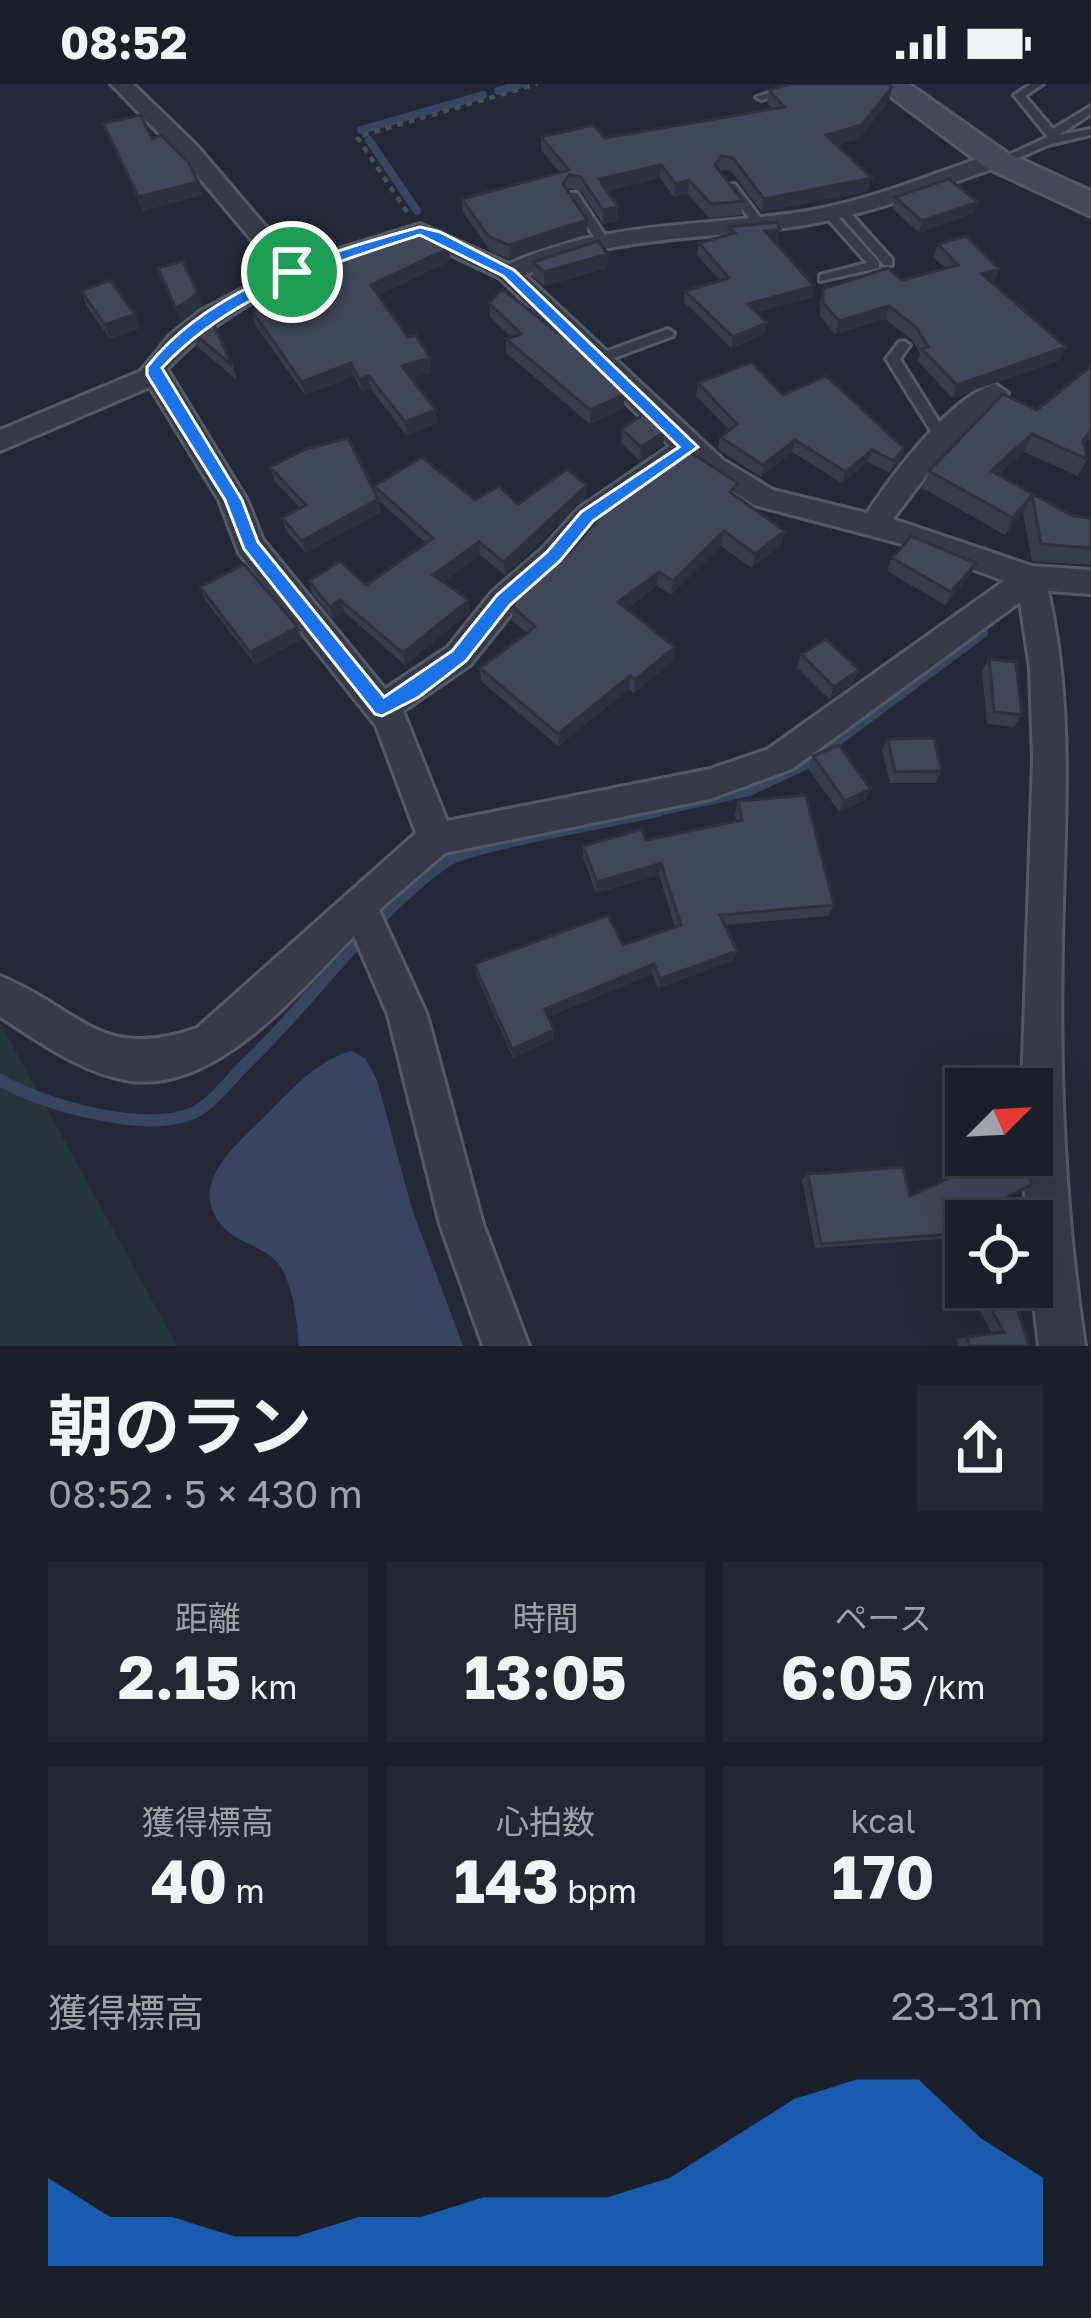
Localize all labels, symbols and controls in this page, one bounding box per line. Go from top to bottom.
text: 08:52 [60,15,187,69]
pin [241,221,343,323]
icon: arrive [259,239,325,305]
north arrow [945,1068,1053,1176]
map controls [945,1068,1053,1308]
button: locate [945,1200,1053,1308]
text: 朝のラン [48,1385,312,1465]
button: share [917,1385,1043,1511]
text: 08:52 · 5 × 430 m [48,1470,363,1517]
text: 距離 [175,1598,241,1637]
text: 時間 [512,1598,578,1637]
text: ペース [834,1598,932,1637]
text: 2.15 [118,1640,241,1712]
text: 13:05 [464,1640,627,1712]
text: 6:05 [781,1640,914,1712]
text: km [241,1667,298,1706]
text: /km [914,1667,986,1706]
text: kcal [851,1801,916,1840]
text: 獲得標高 [142,1802,274,1841]
text: 心拍数 [496,1802,595,1841]
text: 170 [832,1840,934,1912]
text: 40 [151,1844,227,1916]
text: 143 [454,1844,559,1916]
text: m [227,1871,265,1910]
text: bpm [559,1871,637,1910]
text: 23–31 m [891,1982,1043,2029]
text: 獲得標高 [48,1989,204,2036]

